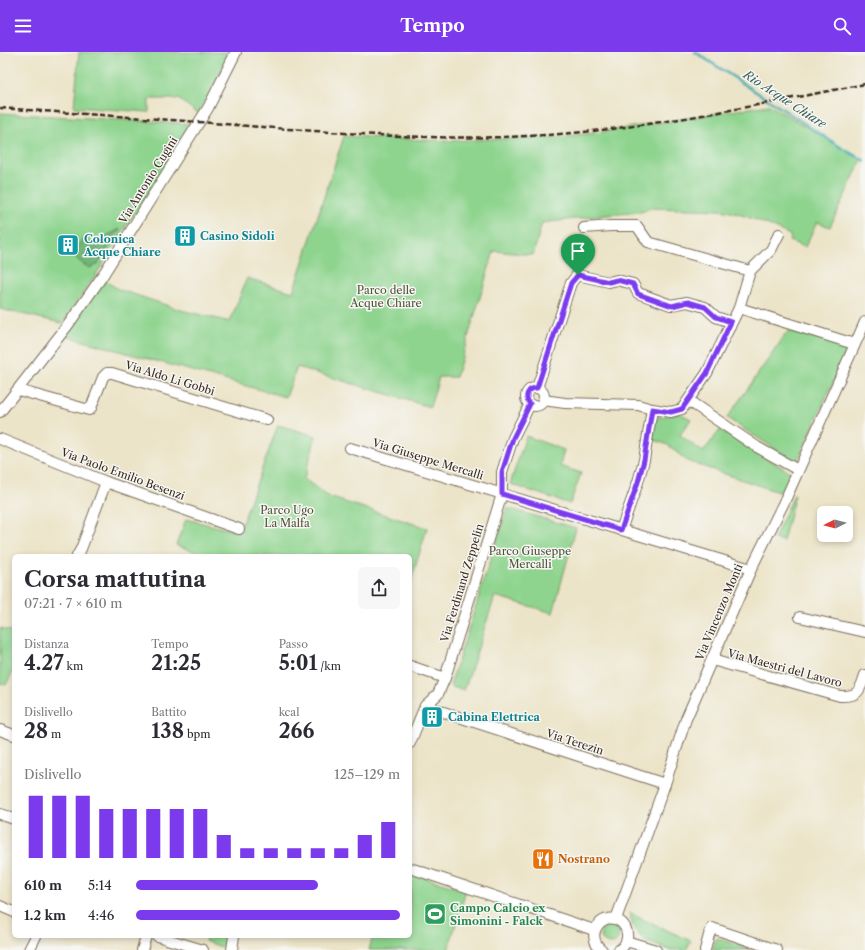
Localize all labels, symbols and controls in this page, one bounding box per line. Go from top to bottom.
icon: menu [12,15,34,37]
text: Tempo [400,15,465,37]
icon: search [831,15,853,37]
water label: Rio Acque Chiare [740,66,830,132]
street label: Via Antonio Cugini [115,133,181,227]
building icon: Casino Sidoli [172,223,198,249]
place label: Casino Sidoli [200,229,275,243]
building icon: Colonica Acque Chiare [55,232,81,258]
place label: Colonica Acque Chiare [83,232,161,259]
pin [561,234,595,275]
icon: arrive [567,240,589,262]
park label: Parco delle Acque Chiare [349,283,422,310]
street label: Via Aldo Li Gobbi [123,357,217,398]
street label: Via Giuseppe Mercalli [370,435,486,483]
street label: Via Paolo Emilio Besenzi [58,445,187,503]
park label: Parco Ugo La Malfa [260,503,314,530]
north arrow [817,506,853,542]
map controls [817,506,853,542]
street label: Via Ferdinand Zeppelin [437,522,487,645]
park label: Parco Giuseppe Mercalli [489,544,571,571]
street label: Via Vincenzo Monti [692,561,746,663]
text: Corsa mattutina [24,566,206,593]
button: share [358,567,400,609]
text: 07:21 · 7 × 610 m [24,595,122,611]
text: Distanza [24,637,69,651]
text: Tempo [151,637,188,651]
text: Passo [279,637,308,651]
street label: Via Maestri del Lavoro [725,646,844,690]
text: 4.27 [24,651,64,675]
text: 21:25 [151,651,201,675]
text: 5:01 [279,651,317,675]
text: km [64,659,83,673]
text: /km [317,659,341,673]
building icon: Cabina Elettrica [419,704,445,730]
text: Dislivello [24,705,73,719]
text: Battito [151,705,187,719]
text: kcal [279,705,299,719]
place label: Cabina Elettrica [448,710,540,724]
text: 28 [24,719,48,743]
text: 138 [151,719,184,743]
text: 266 [279,719,314,743]
street label: Via Terezin [544,726,606,758]
text: m [48,727,61,741]
text: bpm [184,727,211,741]
text: Dislivello [24,766,81,782]
text: 125–129 m [334,766,400,782]
restaurant icon: Nostrano [530,846,556,872]
place label: Nostrano [558,852,610,866]
text: 610 m [24,877,62,893]
text: 5:14 [88,877,112,893]
sports icon: Campo Calcio ex Simonini - Falck [422,901,448,927]
place label: Campo Calcio ex Simonini - Falck [450,901,546,928]
text: 1.2 km [24,907,66,923]
text: 4:46 [88,907,114,923]

